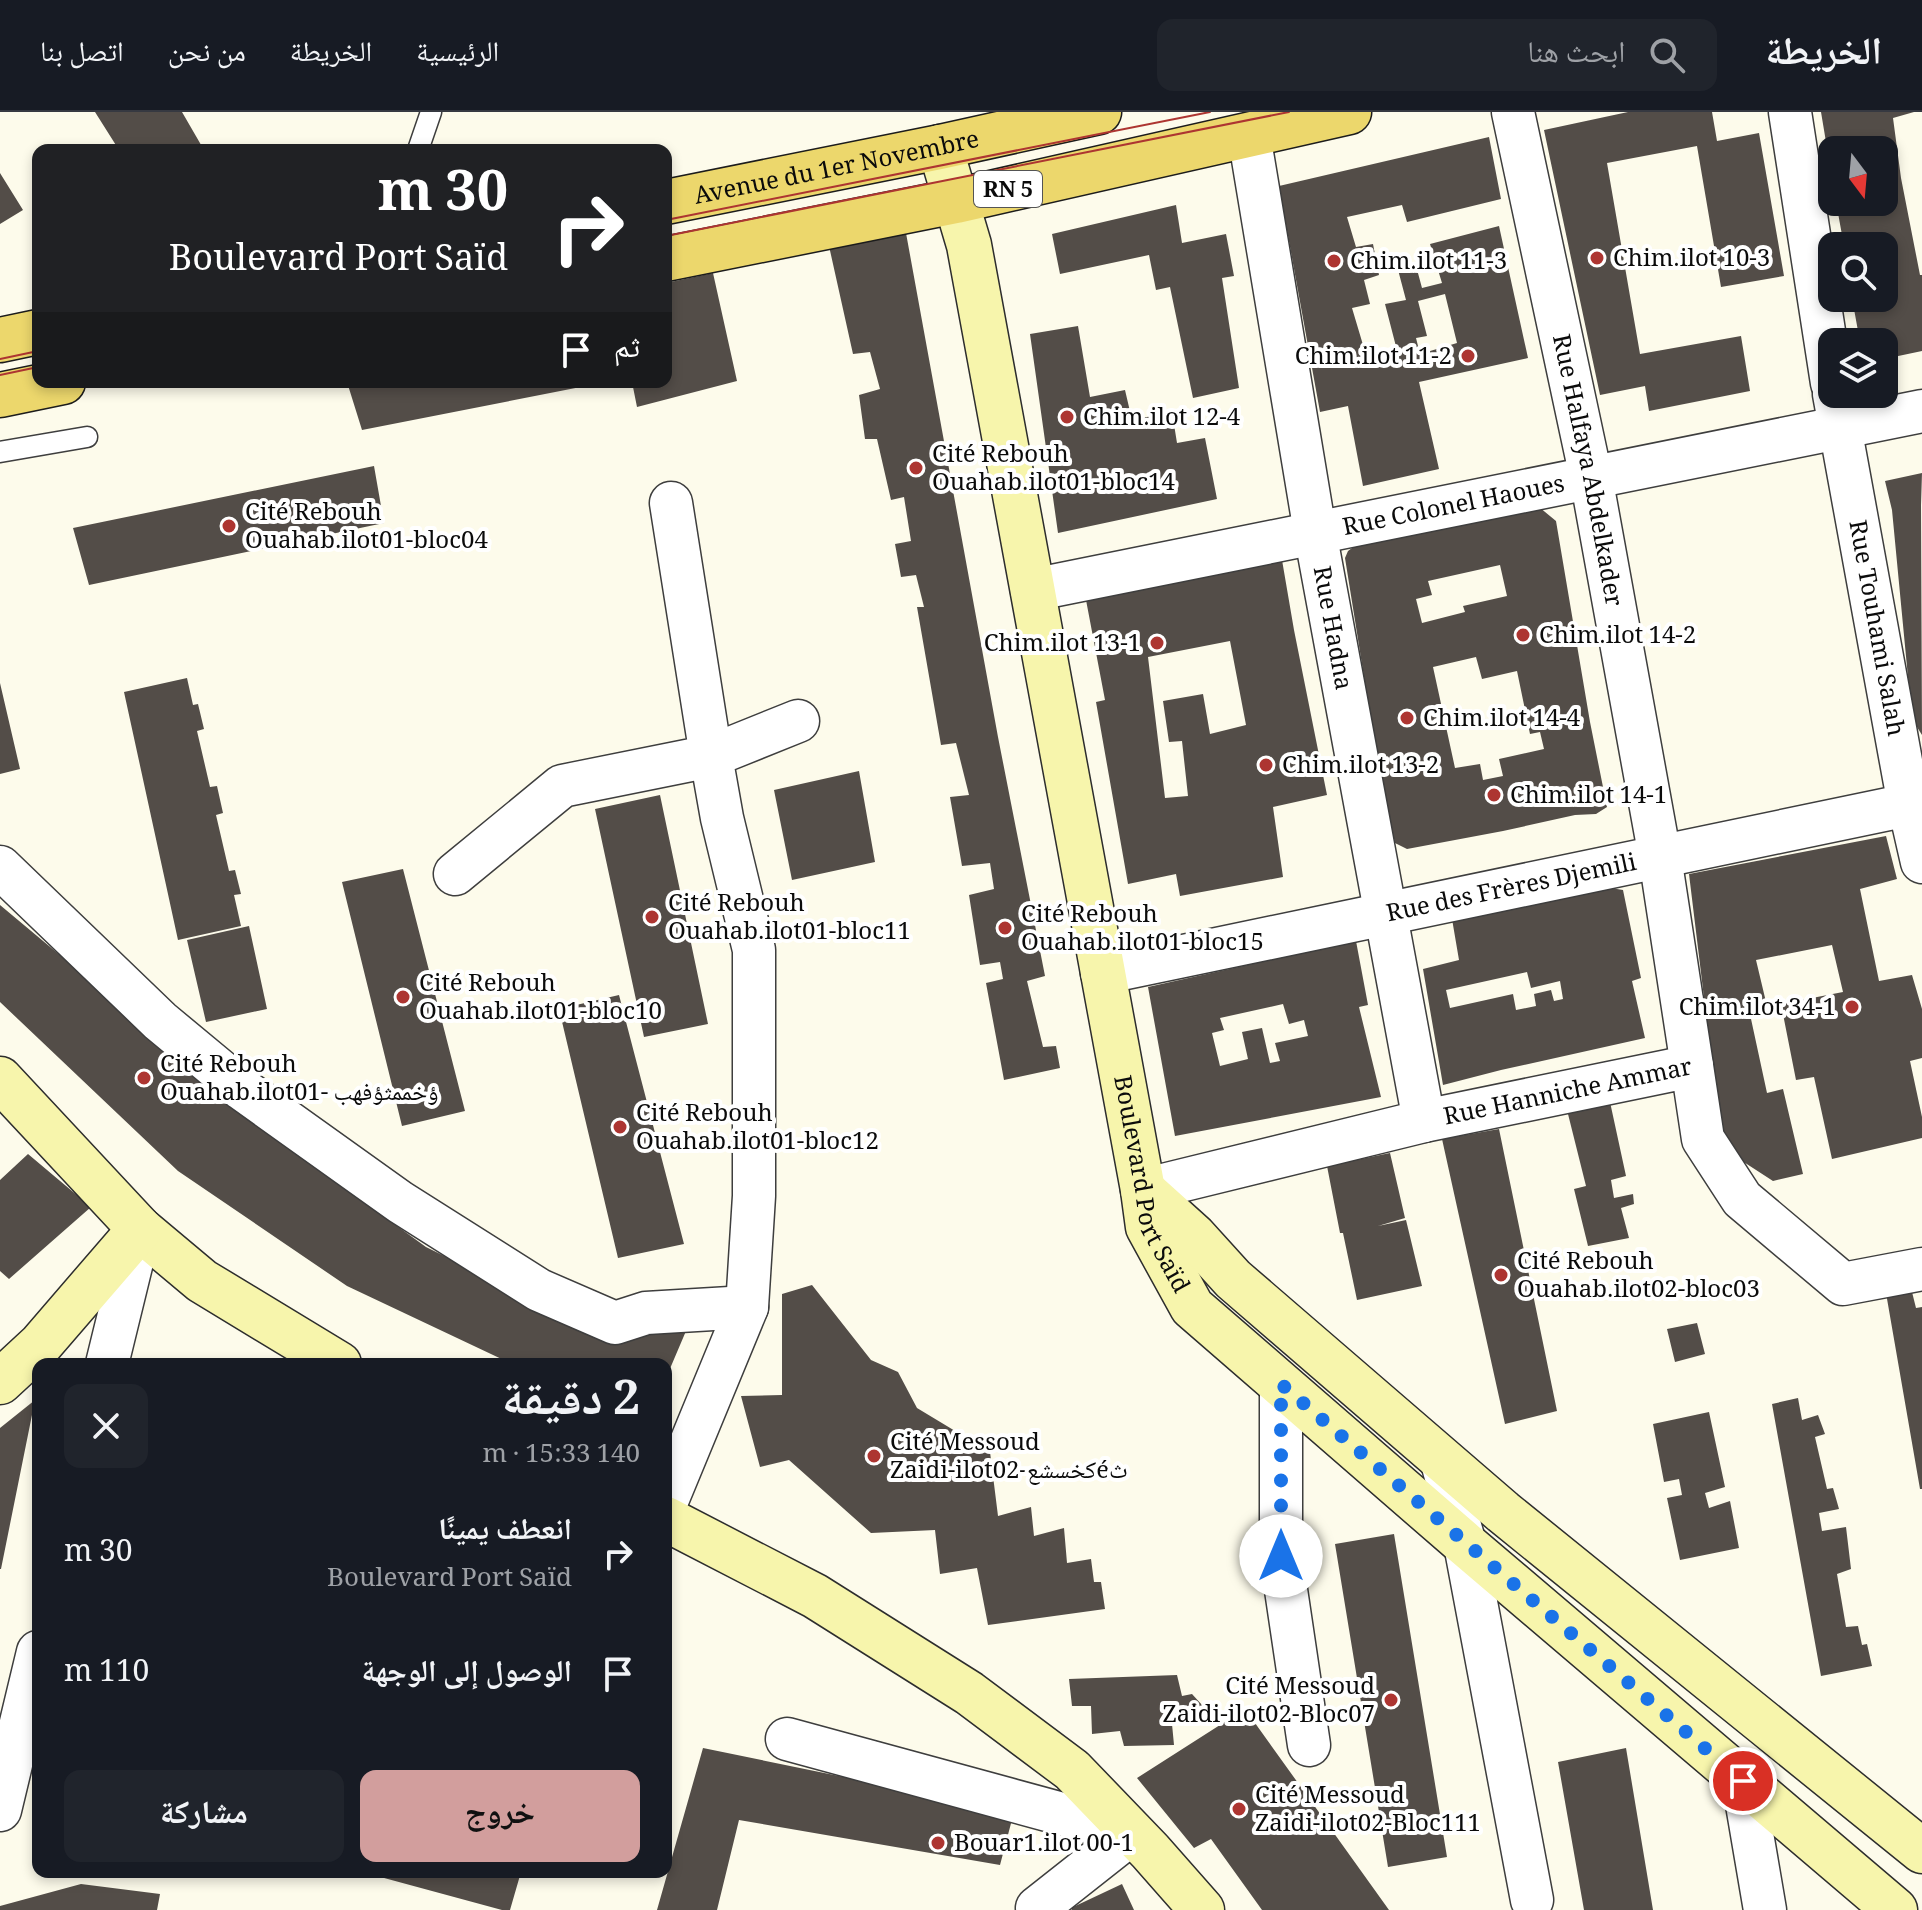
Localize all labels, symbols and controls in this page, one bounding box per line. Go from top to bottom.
search box [1157,19,1717,91]
text: الخريطة [1765,23,1882,88]
text: ابحث هنا [1527,30,1625,81]
text: اتصل بنا [40,31,124,79]
text: من نحن [168,31,246,79]
text: الخريطة [290,31,372,79]
text: الرئيسية [416,31,499,79]
icon: search [1645,33,1689,77]
street label: Avenue du 1er Novembre [691,121,983,219]
north arrow [1818,136,1898,216]
map controls [1818,136,1898,408]
text: 30 m [378,150,508,246]
road number: RN 5 [974,171,1042,207]
icon: right [536,176,640,280]
text: Boulevard Port Saïd [169,232,508,293]
button: search [1818,232,1898,312]
place label: Chim.ilot 10-3 [1613,240,1770,281]
place label: Chim.ilot 11-3 [1350,243,1507,284]
marker: Chim.ilot 10-3 [1588,249,1606,267]
marker: Chim.ilot 11-3 [1325,252,1343,270]
text: ثم [614,325,640,376]
icon: arrive [554,328,598,372]
button: layers [1818,328,1898,408]
street label: Rue Halfaya Abdelkader [1538,331,1632,610]
place label: Chim.ilot 11-2 [1295,338,1452,379]
marker: Chim.ilot 11-2 [1459,347,1477,365]
place label: Chim.ilot 12-4 [1083,399,1241,440]
marker: Chim.ilot 12-4 [1058,408,1076,426]
place label: Cité Rebouh Ouahab.ilot01-bloc14 [932,436,1175,505]
marker: Cité Rebouh Ouahab.ilot01-bloc14 [907,459,925,477]
street label: Rue Colonel Haoues [1339,465,1569,550]
place label: Cité Rebouh Ouahab.ilot01-bloc04 [245,494,488,563]
marker: Cité Rebouh Ouahab.ilot01-bloc04 [220,517,238,535]
street label: Rue Touhami Salah [1834,517,1914,740]
street label: Rue Hadna [1299,563,1362,694]
place label: Chim.ilot 14-2 [1539,617,1696,658]
place label: Chim.ilot 13-1 [984,625,1141,666]
marker: Chim.ilot 14-2 [1514,626,1532,644]
marker: Chim.ilot 13-1 [1148,634,1166,652]
place label: Chim.ilot 14-4 [1423,700,1581,741]
marker: Chim.ilot 14-4 [1398,709,1416,727]
place label: Chim.ilot 13-2 [1282,747,1439,788]
marker: Chim.ilot 13-2 [1257,756,1275,774]
place label: Chim.ilot 14-1 [1510,777,1667,818]
marker: Chim.ilot 14-1 [1485,786,1503,804]
street label: Rue des Frères Djemili [1383,844,1641,936]
place label: Cité Rebouh Ouahab.ilot01-bloc11 [668,885,911,954]
place label: Cité Rebouh Ouahab.ilot01-bloc15 [1021,896,1264,965]
marker: Cité Rebouh Ouahab.ilot01-bloc11 [643,908,661,926]
marker: Cité Rebouh Ouahab.ilot01-bloc15 [996,919,1014,937]
place label: Cité Rebouh Ouahab.ilot01-bloc10 [419,965,662,1034]
marker: Cité Rebouh Ouahab.ilot01-bloc10 [394,988,412,1006]
place label: Chim.ilot 34-1 [1679,989,1836,1030]
marker: Chim.ilot 34-1 [1843,998,1861,1016]
place label: Cité Rebouh Ouahab.ilot01- ؤخممثؤفهب [160,1046,439,1115]
street label: Rue Hanniche Ammar [1440,1048,1696,1139]
marker: Cité Rebouh Ouahab.ilot01- ؤخممثؤفهب [135,1069,153,1087]
street label: Boulevard Port Saïd [1099,1072,1199,1302]
place label: Cité Rebouh Ouahab.ilot01-bloc12 [636,1095,879,1164]
marker: Cité Rebouh Ouahab.ilot01-bloc12 [611,1118,629,1136]
place label: Cité Rebouh Ouahab.ilot02-bloc03 [1517,1243,1760,1312]
marker: Cité Rebouh Ouahab.ilot02-bloc03 [1492,1266,1510,1284]
text: 2 دقيقة [502,1363,640,1444]
button: close [64,1384,148,1468]
place label: Cité Messoud Zaidi-ilot02-كخسشعéث [890,1424,1128,1493]
text: 140 m · 15:33 [483,1434,640,1478]
marker: Cité Messoud Zaidi-ilot02-كخسشعéث [865,1447,883,1465]
text: انعطف يمينًا [438,1507,572,1558]
position arrow [1239,1514,1323,1598]
text: 30 m [64,1529,133,1580]
icon: right [596,1532,640,1576]
text: Boulevard Port Saïd [327,1558,572,1602]
text: 110 m [64,1649,149,1700]
text: الوصول إلى الوجهة [361,1649,572,1700]
icon: arrive [596,1652,640,1696]
place label: Cité Messoud Zaidi-ilot02-Bloc07 [1162,1668,1375,1737]
marker: Cité Messoud Zaidi-ilot02-Bloc07 [1382,1691,1400,1709]
pin [1709,1747,1777,1815]
icon: arrive [1721,1759,1765,1803]
button: مشاركة [64,1770,344,1862]
button: خروج [360,1770,640,1862]
place label: Cité Messoud Zaidi-ilot02-Bloc111 [1255,1777,1481,1846]
marker: Cité Messoud Zaidi-ilot02-Bloc111 [1230,1800,1248,1818]
place label: Bouar1.ilot 00-1 [954,1825,1134,1866]
marker: Bouar1.ilot 00-1 [929,1834,947,1852]

